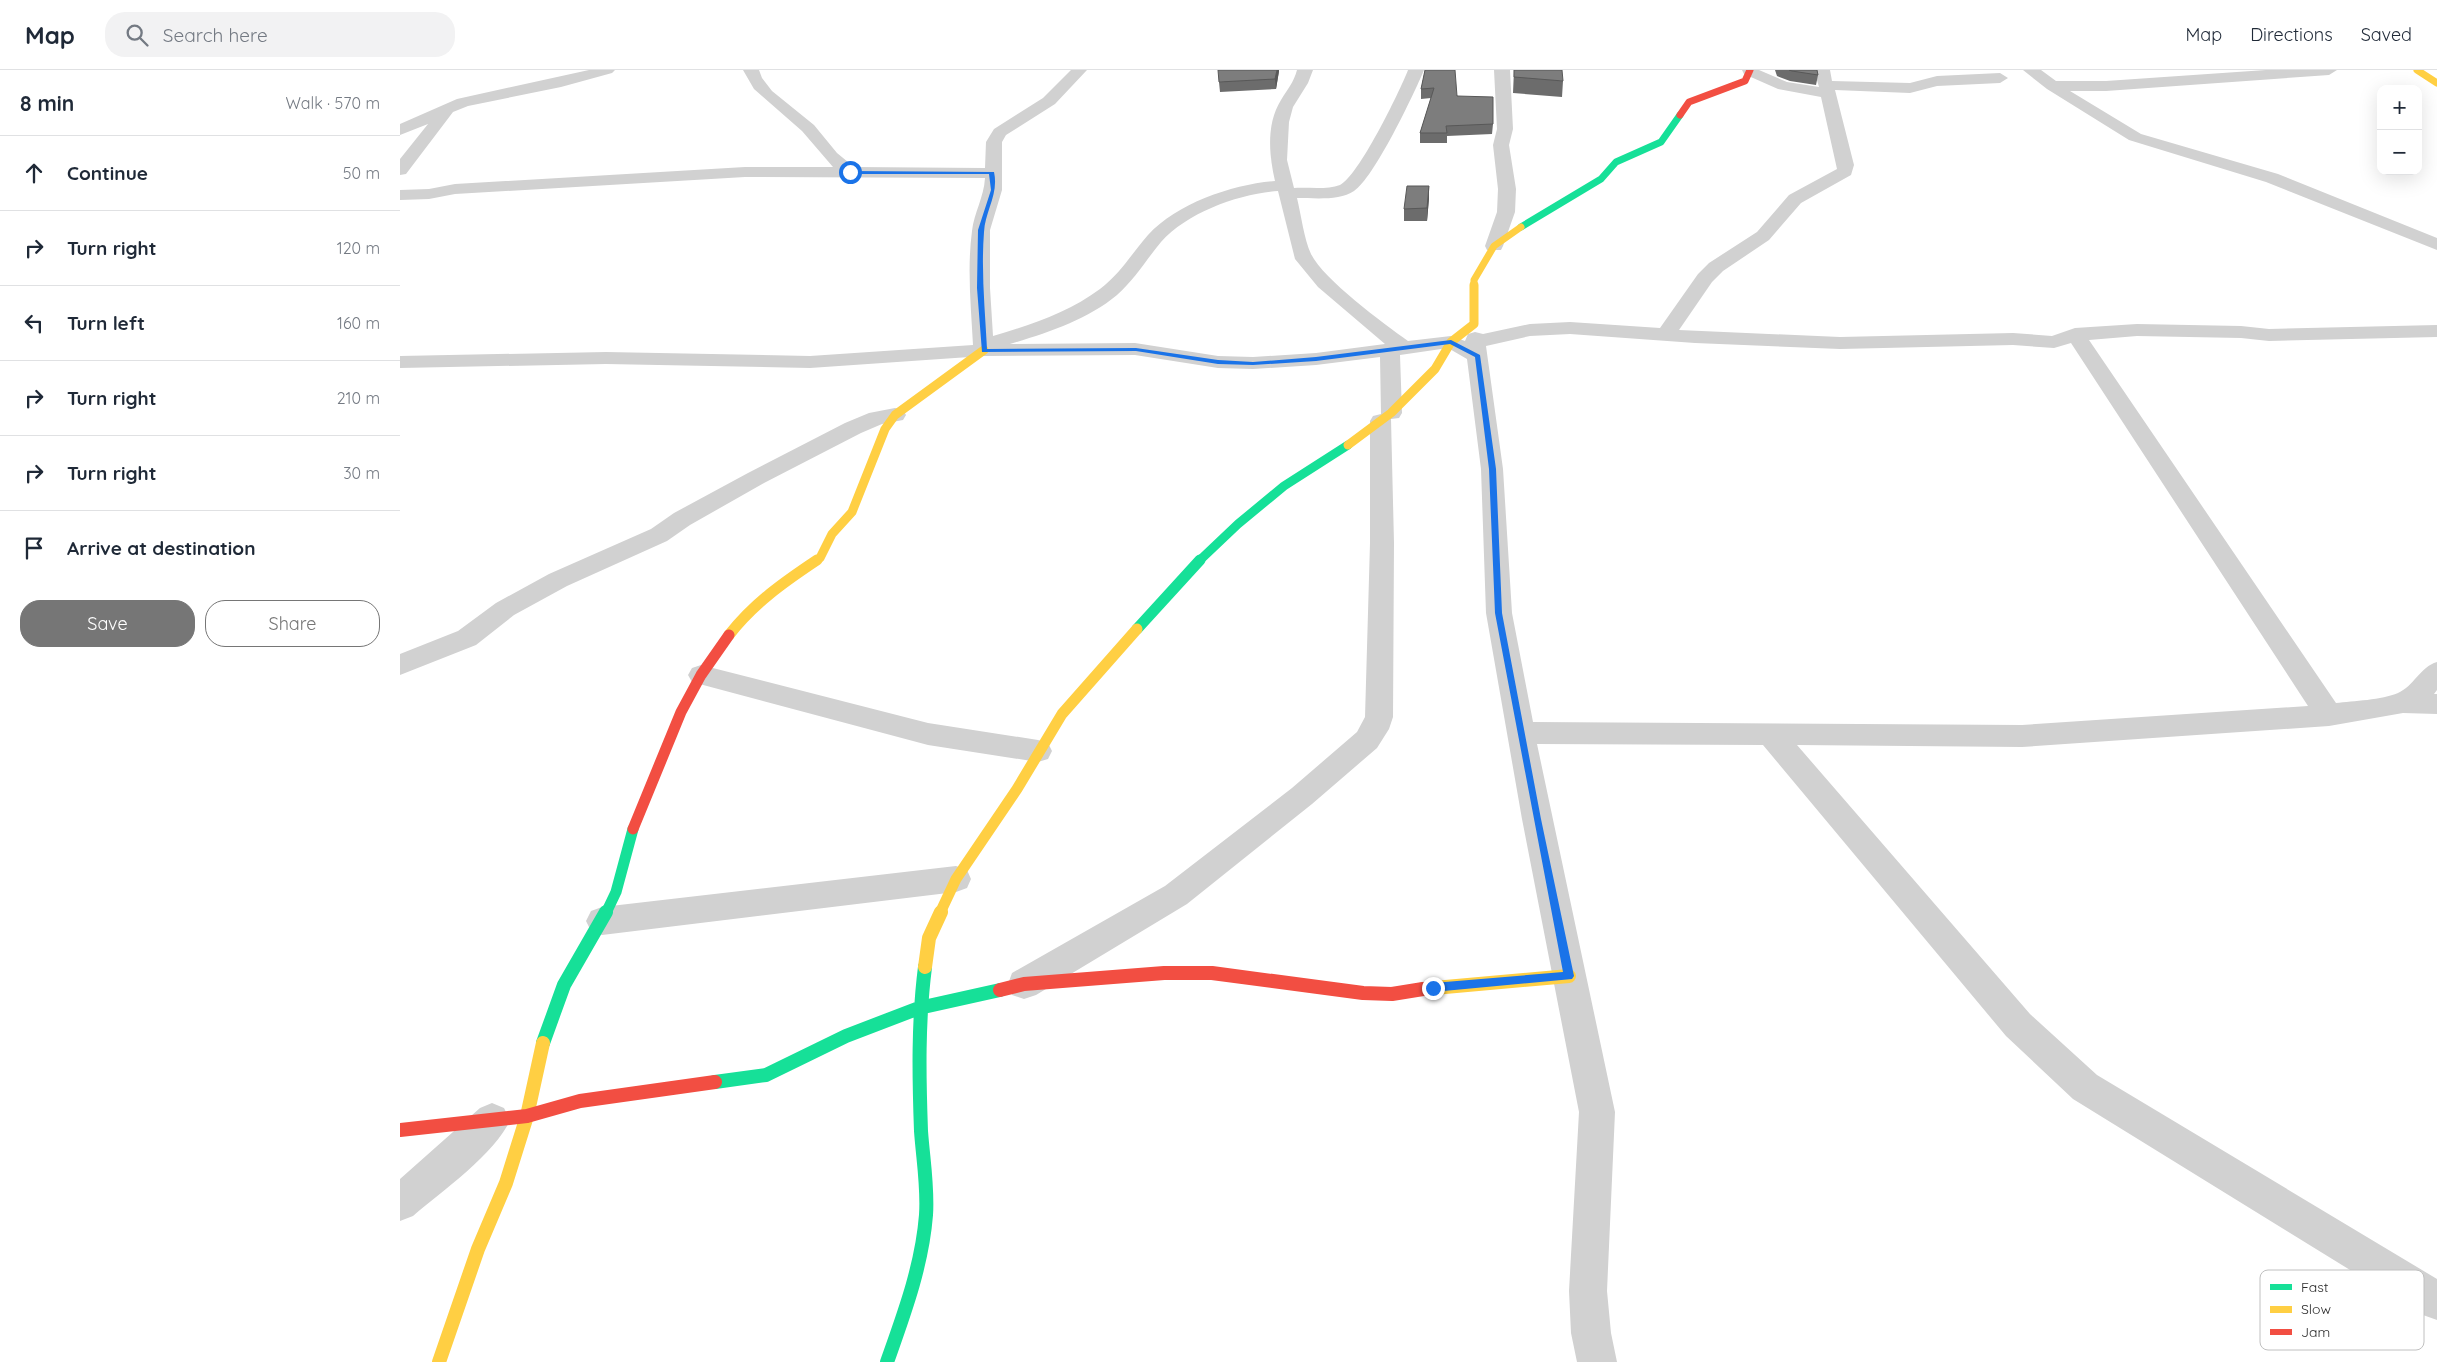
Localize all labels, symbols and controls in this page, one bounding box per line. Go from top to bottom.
search box [105,12,455,57]
text: Map [25,20,75,50]
icon: search [123,21,151,49]
text: Search here [163,23,268,47]
text: Map [2185,23,2222,46]
text: Directions [2250,23,2333,46]
text: Saved [2361,23,2412,46]
map controls [2377,85,2422,175]
button: + [2377,85,2422,130]
text: 8 min [20,90,74,116]
text: Walk · 570 m [285,93,380,113]
button: − [2377,130,2422,175]
icon: ahead [20,159,48,187]
text: Continue [67,161,148,185]
route start [839,161,862,184]
text: 50 m [343,163,380,183]
icon: right [20,234,48,262]
text: Turn right [67,236,156,260]
text: 120 m [337,238,380,258]
icon: left [20,309,48,337]
text: Turn left [67,311,145,335]
text: 160 m [337,313,380,333]
icon: right [20,384,48,412]
text: Turn right [67,386,156,410]
text: 210 m [337,388,380,408]
icon: right [20,459,48,487]
text: Turn right [67,461,156,485]
text: 30 m [343,463,380,483]
icon: arrive [20,534,48,562]
text: Arrive at destination [67,536,256,560]
button: Save [20,600,195,647]
button: Share [205,600,380,647]
route end [1422,977,1445,1000]
legend [2260,1270,2424,1350]
text: Fast [2301,1278,2329,1296]
text: Slow [2301,1300,2331,1318]
text: Jam [2301,1323,2330,1341]

